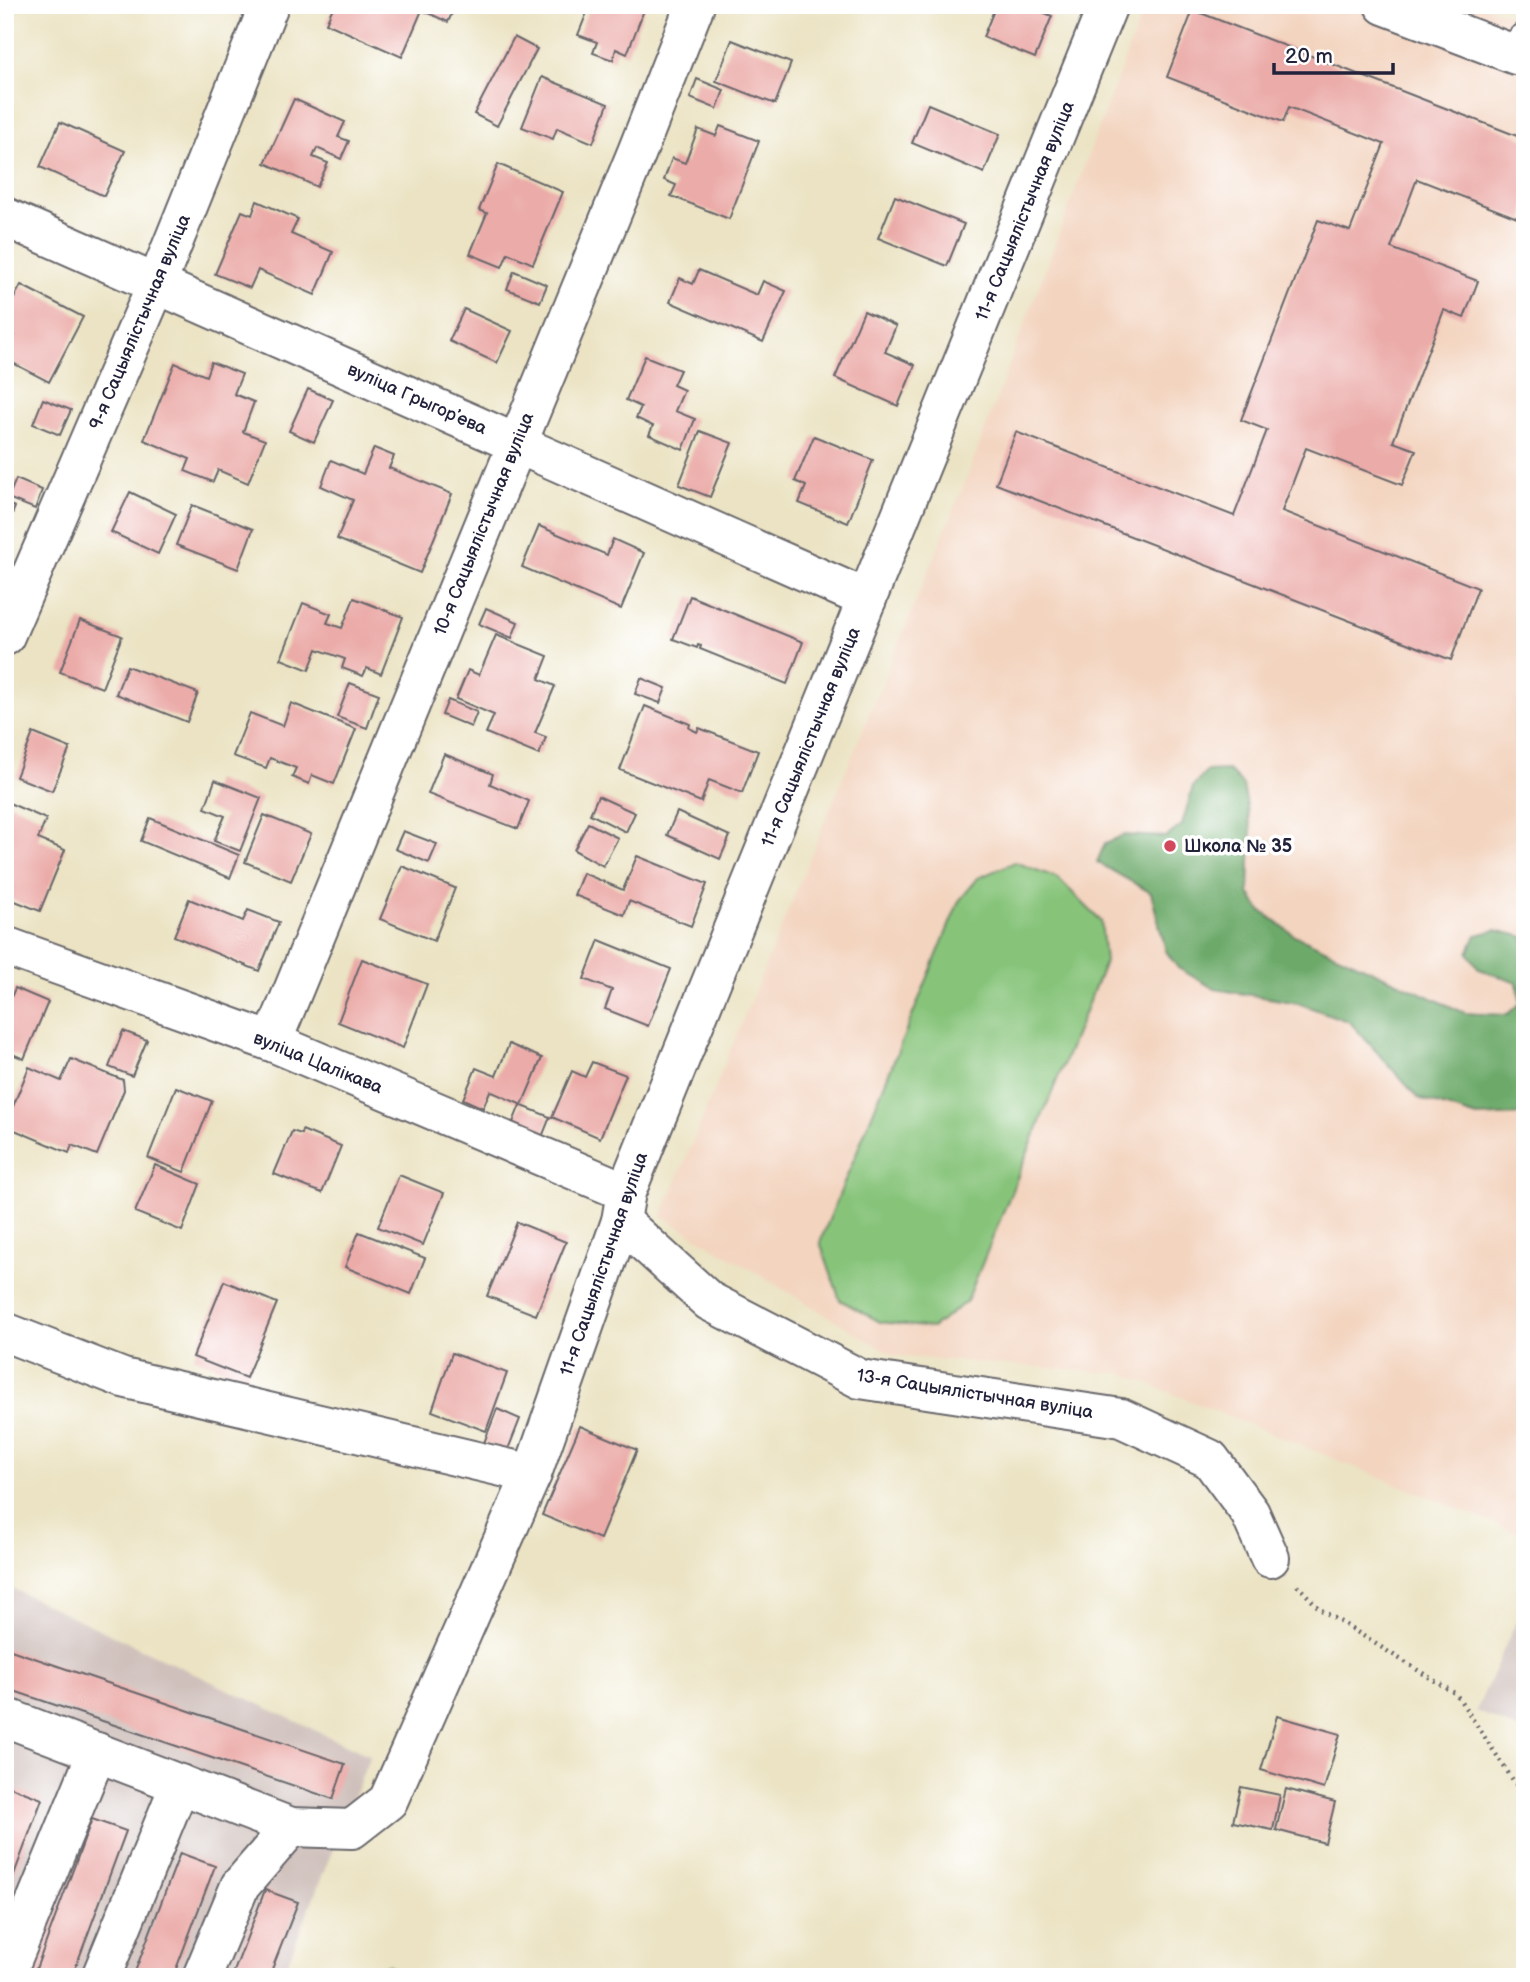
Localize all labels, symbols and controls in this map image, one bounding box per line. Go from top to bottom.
scale bar [1274,32,1394,76]
text: 20 m [1285,44,1333,69]
street label: 11-я Сацыялістычная вуліца [971,98,1079,324]
street label: 9-я Сацыялістычная вуліца [85,211,195,433]
street label: вуліца Грыгорʼева [344,359,490,439]
street label: 10-я Сацыялістычная вуліца [430,409,539,639]
street label: 11-я Сацыялістычная вуліца [757,624,865,850]
place label: Школа № 35 [1184,836,1292,857]
marker: Школа № 35 [1162,838,1178,854]
street label: вуліца Цалікава [250,1028,386,1099]
street label: 11-я Сацыялістычная вуліца [556,1149,652,1379]
street label: 13-я Сацыялістычная вуліца [855,1365,1095,1423]

